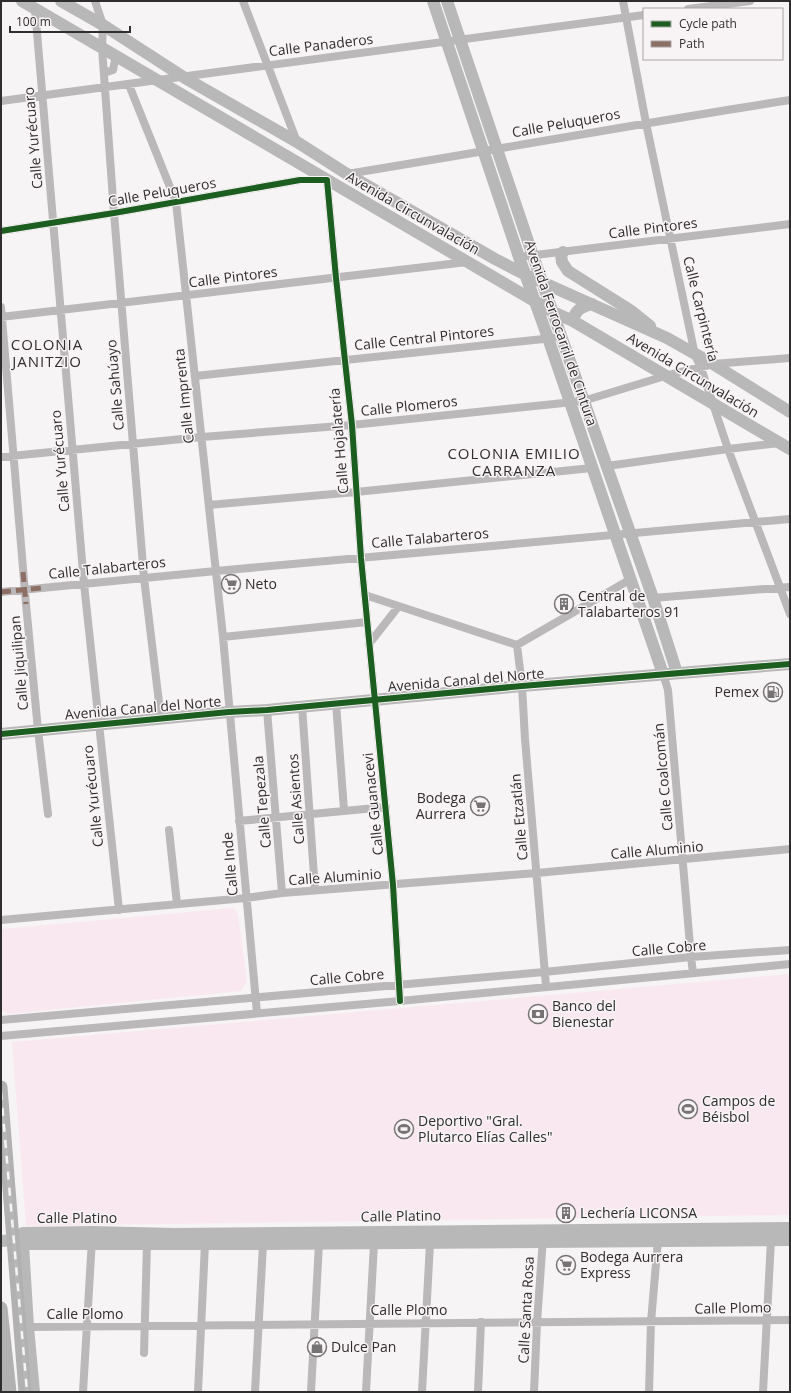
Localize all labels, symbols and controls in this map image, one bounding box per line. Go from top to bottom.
scale bar [10,8,130,34]
legend [643,8,783,60]
text: 100 m [16,13,51,30]
text: Cycle path [679,15,737,32]
street label: Calle Panaderos [268,29,375,60]
text: Path [679,35,705,52]
street label: Calle Yurécuaro [19,86,46,190]
street label: Calle Peluqueros [510,104,622,141]
street label: Avenida Circunvalación [343,167,483,259]
street label: Calle Peluqueros [106,173,218,210]
street label: Calle Pintores [607,213,699,242]
street label: Avenida Ferrocarril de Cintura [521,237,602,428]
street label: Calle Carpintería [679,254,724,364]
street label: Calle Pintores [187,262,279,291]
street label: Calle Central Pintores [353,321,495,354]
street label: Avenida Circunvalación [624,328,763,422]
district label: COLONIA JANITZIO [10,334,83,371]
street label: Calle Sahúayo [101,339,128,431]
street label: Calle Imprenta [169,348,198,445]
street label: Calle Hojalatería [324,387,353,495]
street label: Calle Plomeros [360,391,459,420]
street label: Calle Yurécuaro [46,409,73,513]
district label: COLONIA EMILIO CARRANZA [447,443,581,480]
street label: Calle Talabarteros [371,523,490,552]
street label: Calle Talabarteros [47,552,167,583]
supermarket icon: Neto [220,573,242,595]
place label: Neto [245,574,277,593]
place label: Central de Talabarteros 91 [578,586,680,621]
building icon: Central de Talabarteros 91 [553,593,575,615]
street label: Calle Jiquilipan [5,615,32,711]
street label: Avenida Canal del Norte [387,663,545,696]
fuel station icon: Pemex [762,681,784,703]
place label: Pemex [715,682,760,701]
street label: Avenida Canal del Norte [64,691,222,724]
street label: Calle Coalcomán [648,722,677,832]
street label: Calle Yurécuaro [78,744,107,848]
street label: Calle Guanacevi [358,752,387,856]
street label: Calle Asientos [283,753,308,845]
street label: Calle Tepezala [248,755,275,849]
street label: Calle Etzatlán [505,773,532,861]
place label: Bodega Aurrera [416,788,466,823]
supermarket icon: Bodega Aurrera [469,795,491,817]
street label: Calle Inde [217,831,242,897]
street label: Calle Aluminio [610,836,704,863]
street label: Calle Aluminio [288,864,382,889]
street label: Calle Cobre [631,935,707,960]
street label: Calle Cobre [309,964,385,989]
place label: Banco del Bienestar [552,996,616,1031]
bank icon: Banco del Bienestar [527,1003,549,1025]
place label: Campos de Béisbol [702,1091,775,1126]
sports icon: Campos de Béisbol [677,1098,699,1120]
place label: Deportivo "Gral. Plutarco Elías Calles" [418,1111,553,1146]
sports icon: Deportivo "Gral. Plutarco Elías Calles" [393,1118,415,1140]
building icon: Lechería LICONSA [555,1202,577,1224]
place label: Lechería LICONSA [580,1203,697,1222]
street label: Calle Platino [361,1205,441,1226]
street label: Calle Platino [37,1208,117,1227]
place label: Bodega Aurrera Express [580,1247,683,1282]
supermarket icon: Bodega Aurrera Express [555,1254,577,1276]
street label: Calle Santa Rosa [513,1256,538,1364]
street label: Calle Plomo [694,1297,772,1318]
street label: Calle Plomo [371,1300,447,1319]
street label: Calle Plomo [47,1304,123,1323]
shop icon: Dulce Pan [306,1336,328,1358]
place label: Dulce Pan [331,1337,396,1356]

